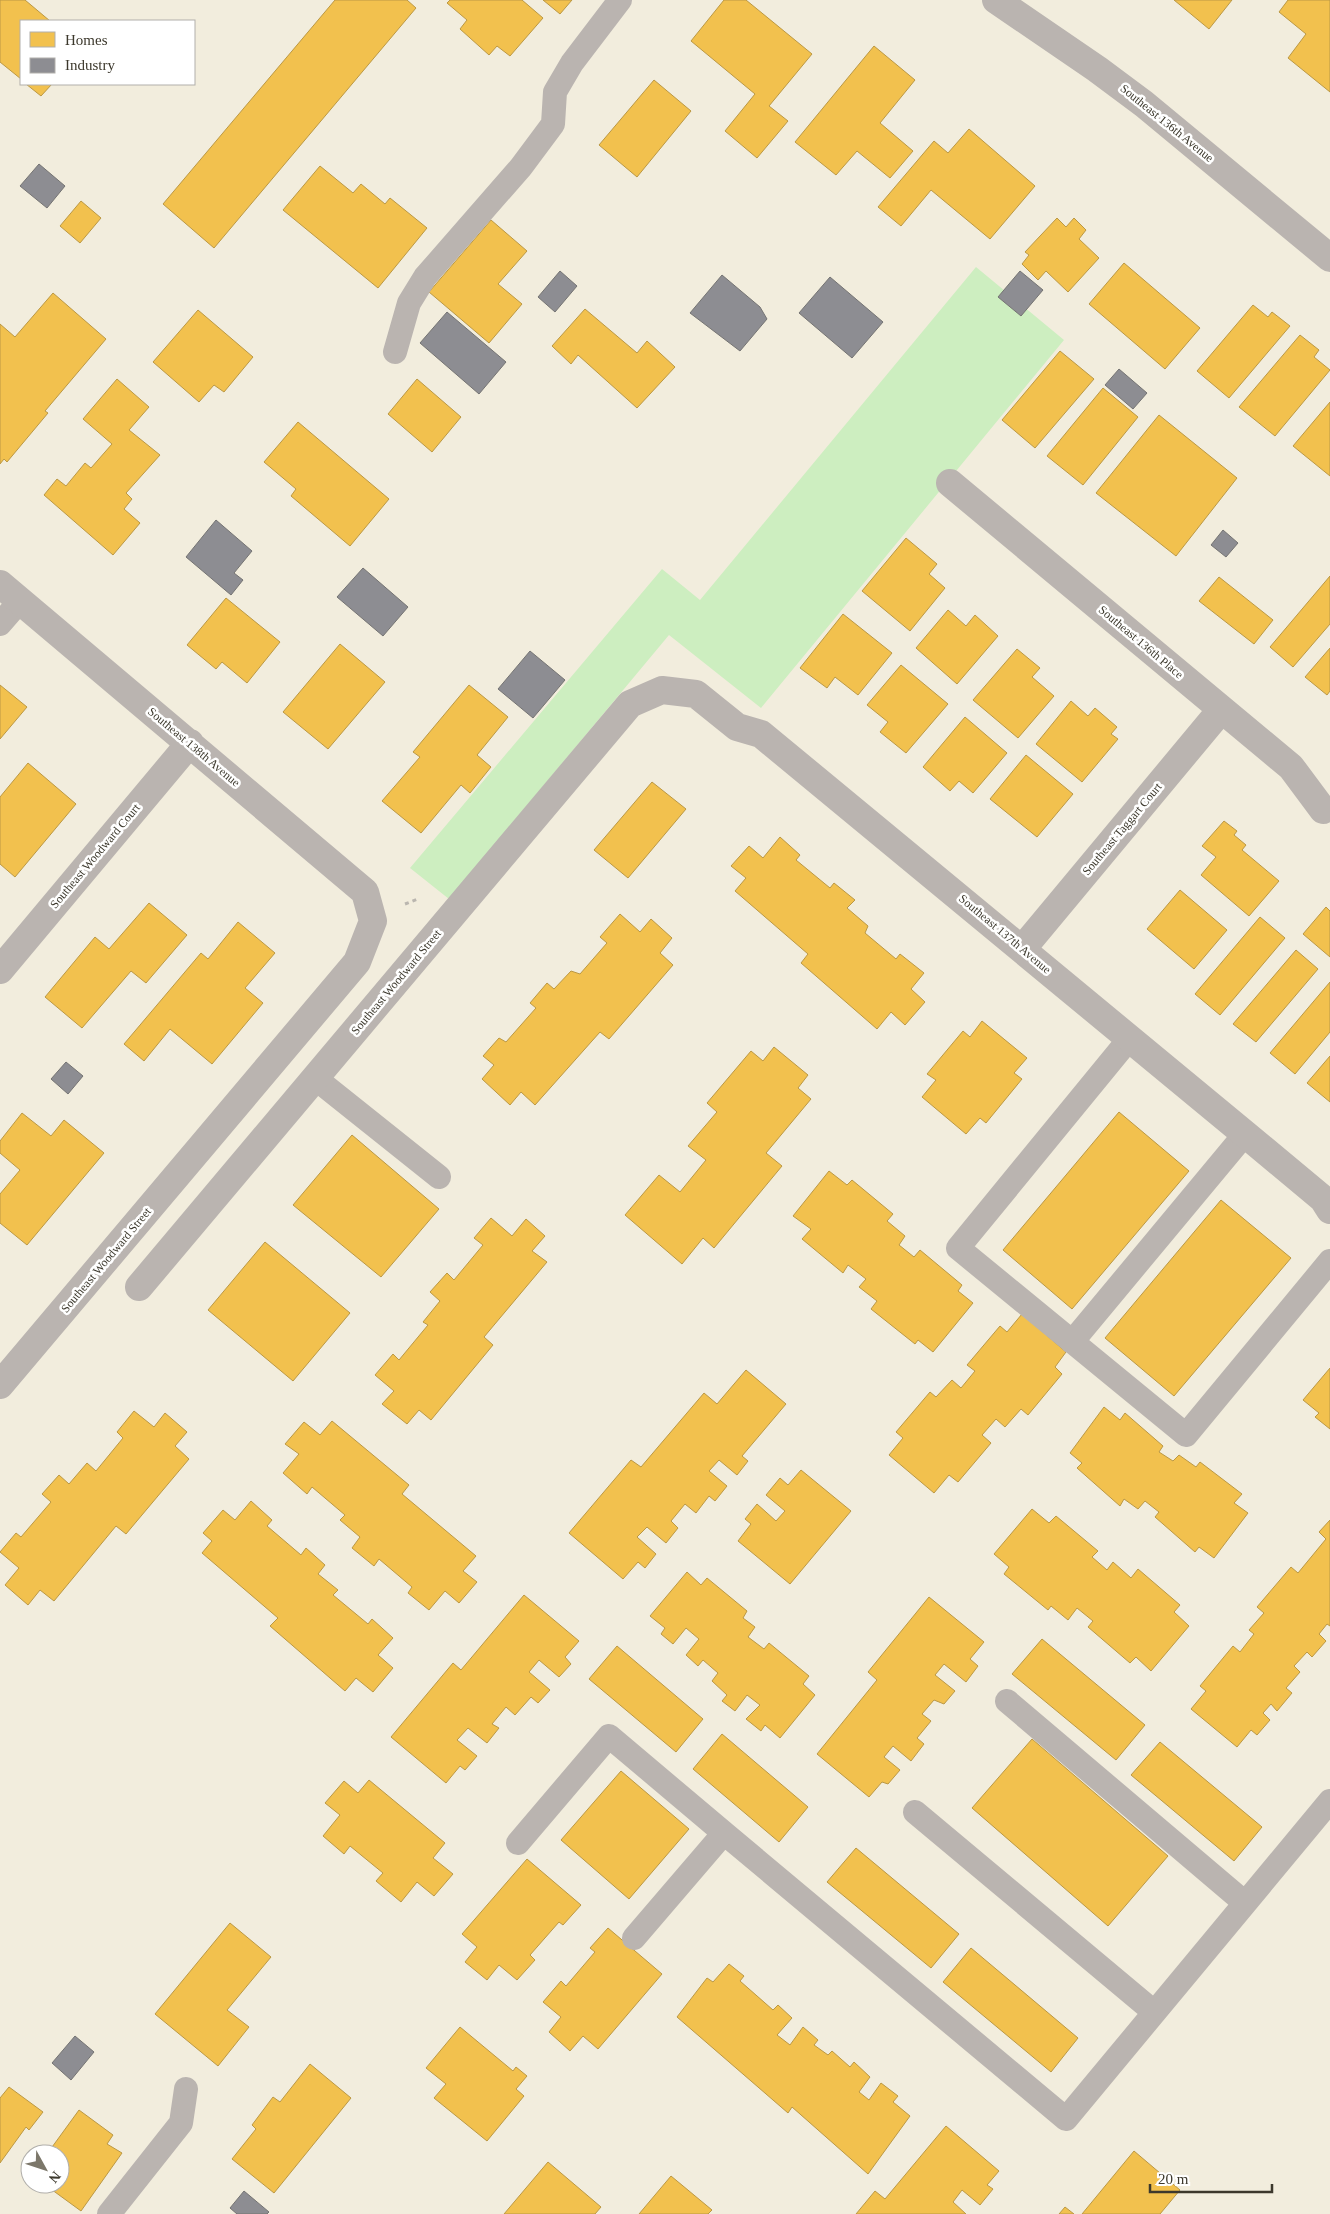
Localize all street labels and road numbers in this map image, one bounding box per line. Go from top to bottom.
street label: Southeast 136th Avenue [1118,81,1216,165]
street label: Southeast 136th Place [1096,603,1186,681]
street label: Southeast 138th Avenue [145,704,243,790]
street label: Southeast Taggart Court [1079,779,1165,878]
street label: Southeast Woodward Court [47,800,143,911]
street label: Southeast 137th Avenue [956,891,1054,977]
street label: Southeast Woodward Street [348,926,444,1037]
street label: Southeast Woodward Street [58,1204,154,1315]

